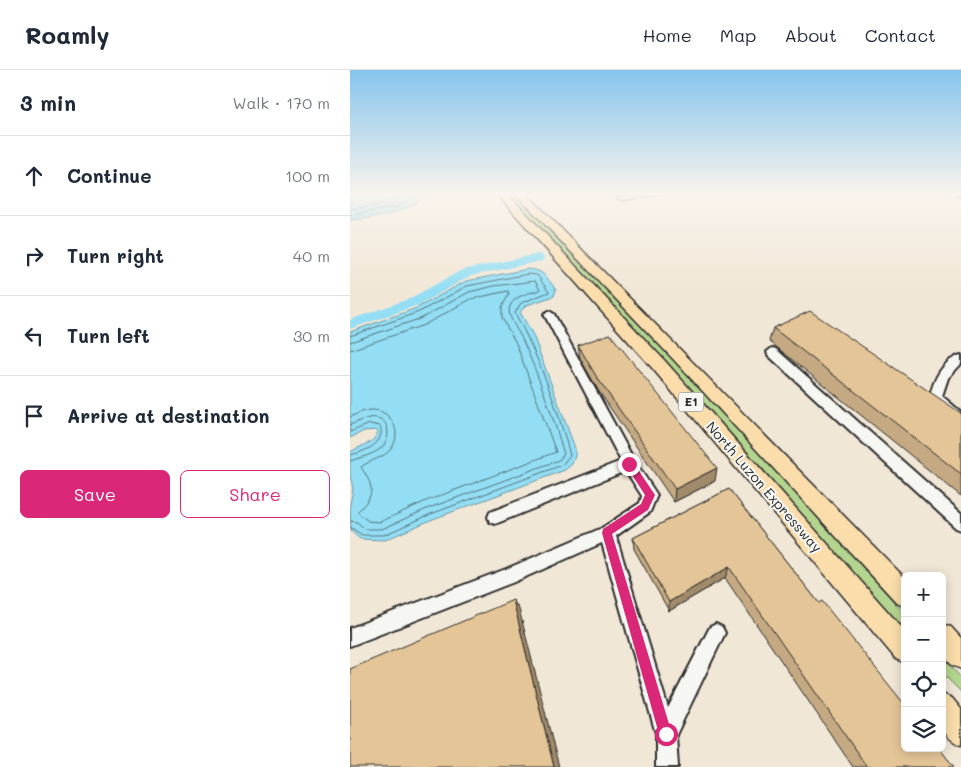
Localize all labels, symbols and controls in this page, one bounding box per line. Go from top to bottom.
text: Roamly [25,19,109,50]
text: Home [643,23,692,47]
text: Map [720,23,756,47]
text: About [784,23,837,47]
text: Contact [865,23,936,47]
text: 3 min [20,89,76,116]
text: Walk · 170 m [232,92,330,113]
icon: ahead [20,162,48,190]
text: Continue [67,163,152,188]
text: 100 m [285,165,330,186]
icon: right [20,242,48,270]
text: Turn right [67,243,164,268]
text: 40 m [293,245,330,266]
icon: left [20,322,48,350]
text: Turn left [67,323,150,348]
text: 30 m [293,325,330,346]
road number: E1 [678,392,704,412]
icon: arrive [20,402,48,430]
text: Arrive at destination [67,403,270,428]
street label: North Luzon Expressway [702,417,827,556]
route end [618,453,641,476]
button: Save [20,470,170,518]
button: Share [180,470,330,518]
map controls [901,572,946,752]
button: + [901,572,946,617]
button: − [901,617,946,662]
button: locate [901,662,946,707]
button: layers [901,707,946,752]
route start [655,723,678,746]

